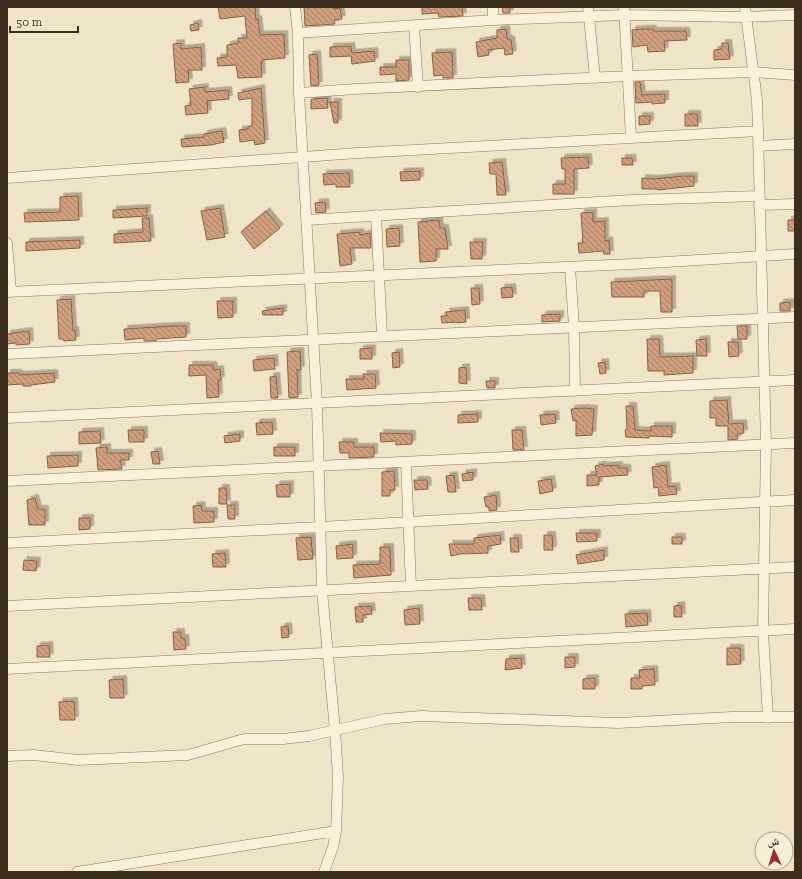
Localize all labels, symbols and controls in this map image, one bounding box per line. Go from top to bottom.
scale bar [10,8,78,34]
text: 50 m [16,15,43,29]
north arrow [754,831,794,871]
text: ش [767,835,780,849]

